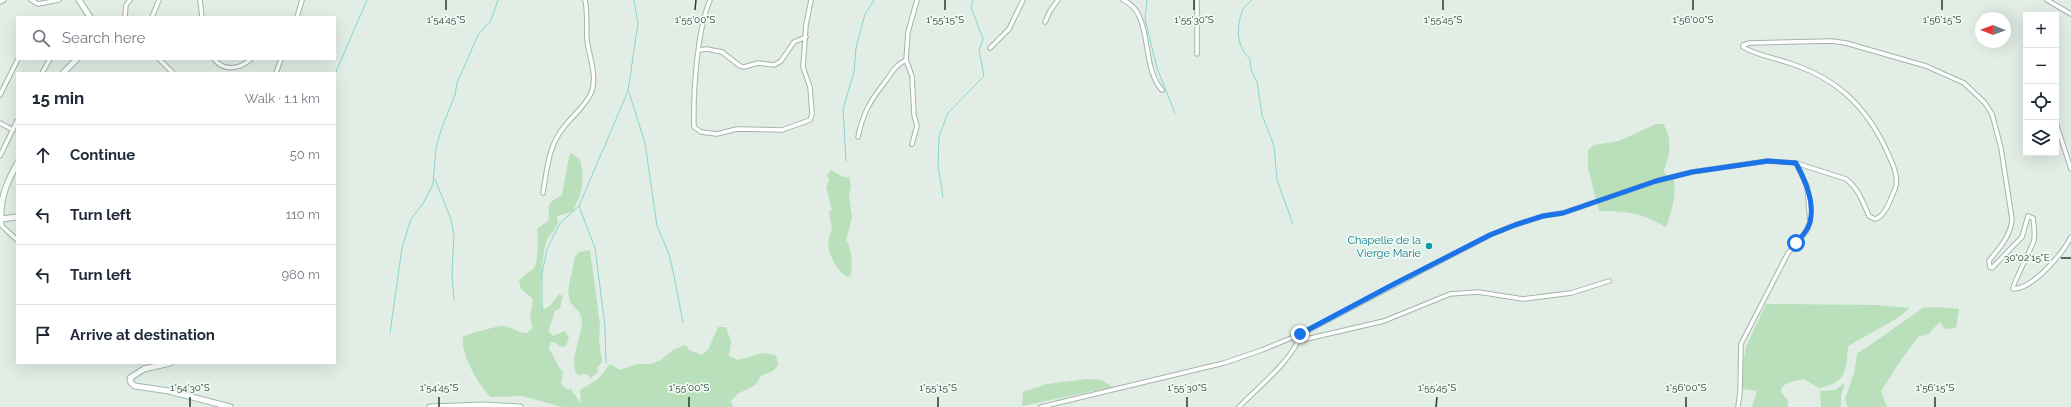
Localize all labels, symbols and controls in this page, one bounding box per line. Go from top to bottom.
north arrow [1975,12,2011,48]
map controls [2023,12,2059,156]
button: + [2023,12,2059,48]
text: 1°54'45"S [427,14,465,25]
text: 1°55'00"S [675,14,715,25]
text: 1°55'15"S [926,14,964,25]
text: 1°55'30"S [1174,14,1214,25]
text: 1°55'45"S [1424,14,1462,25]
text: 1°56'00"S [1672,14,1714,25]
text: 1°56'15"S [1923,14,1961,25]
search box [16,16,336,60]
icon: search [30,27,52,49]
text: Search here [62,29,145,47]
button: − [2023,48,2059,84]
button: locate [2023,84,2059,120]
text: 15 min [32,88,84,108]
text: Walk · 1.1 km [245,91,320,106]
button: layers [2023,120,2059,156]
icon: ahead [32,144,54,166]
text: Continue [70,146,135,164]
text: 50 m [290,147,320,162]
icon: left [32,204,54,226]
text: Turn left [70,206,131,224]
text: 110 m [286,207,320,222]
place label: Chapelle de la Vierge Marie [1347,234,1422,260]
route start [1787,234,1805,252]
marker: Chapelle de la Vierge Marie [1424,241,1434,251]
text: 30°02'15"E [2004,252,2050,263]
icon: left [32,264,54,286]
text: Turn left [70,266,131,284]
text: 980 m [281,267,320,282]
icon: arrive [32,324,54,346]
route end [1291,325,1309,343]
text: Arrive at destination [70,326,215,344]
text: 1°54'30"S [170,382,210,393]
text: 1°54'45"S [420,382,458,393]
text: 1°55'00"S [669,382,709,393]
text: 1°55'15"S [919,382,957,393]
text: 1°55'30"S [1167,382,1207,393]
text: 1°55'45"S [1418,382,1456,393]
text: 1°56'00"S [1665,382,1707,393]
text: 1°56'15"S [1916,382,1954,393]

